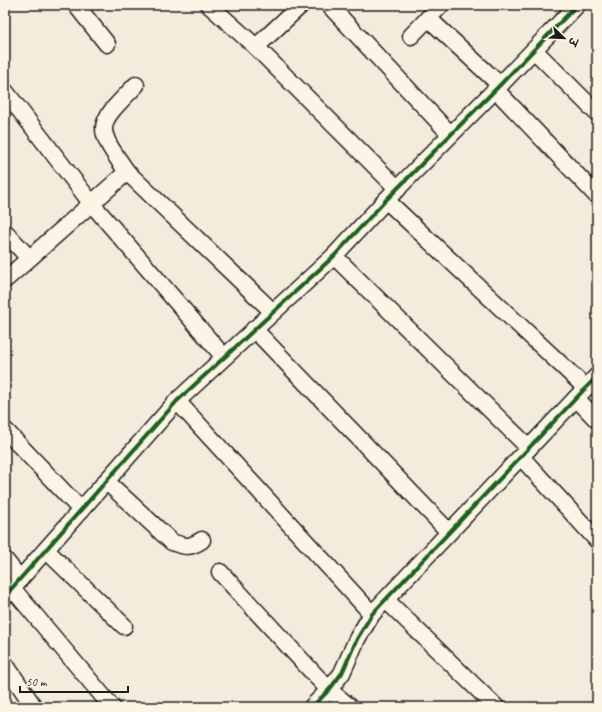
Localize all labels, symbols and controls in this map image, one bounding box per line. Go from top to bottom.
north arrow [544,18,584,58]
text: उ [565,35,581,50]
scale bar [20,668,128,694]
text: 50 m [26,674,48,690]

